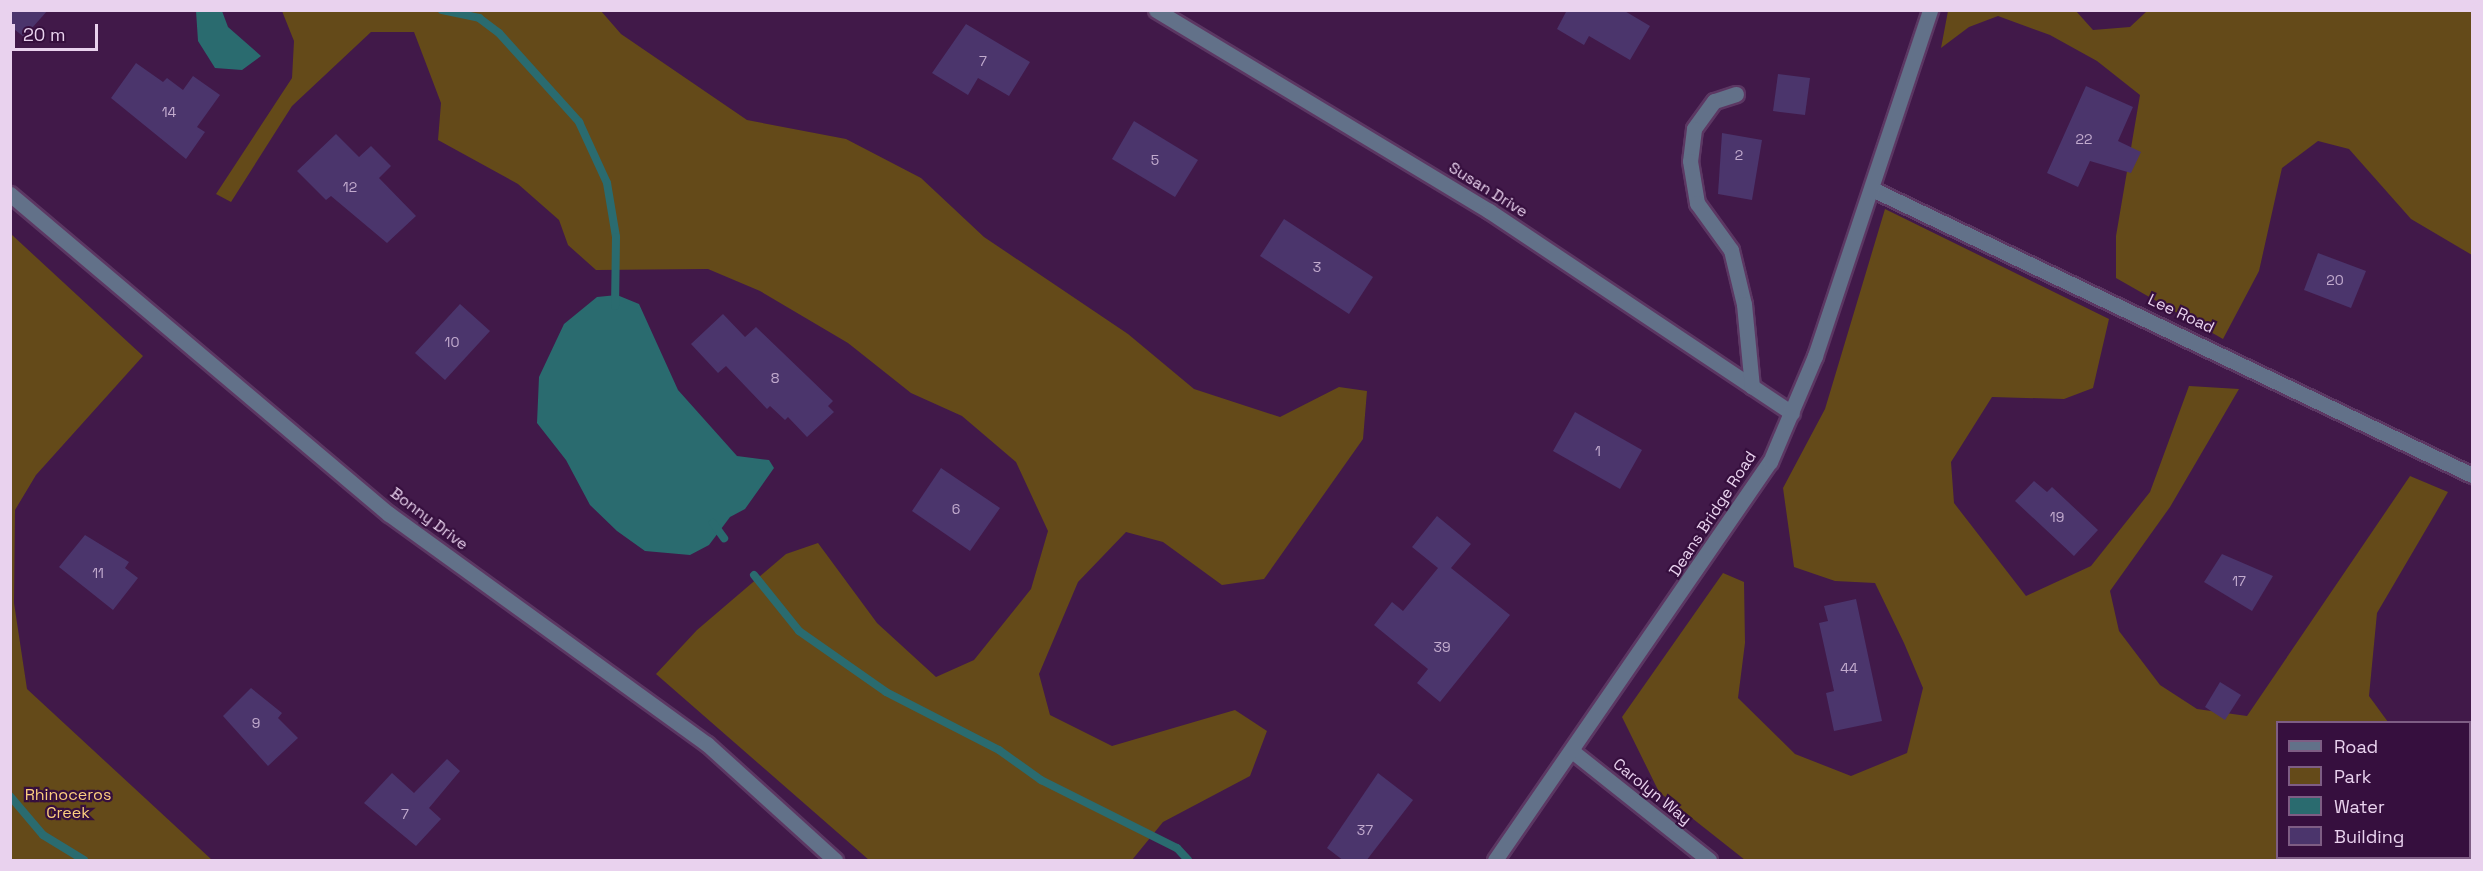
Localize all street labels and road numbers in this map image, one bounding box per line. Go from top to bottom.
street label: Susan Drive [1445,158,1531,222]
street label: Lee Road [2145,290,2217,338]
street label: Deans Bridge Road [1665,448,1761,580]
street label: Bonny Drive [386,484,472,554]
street label: Carolyn Way [1609,755,1695,829]

